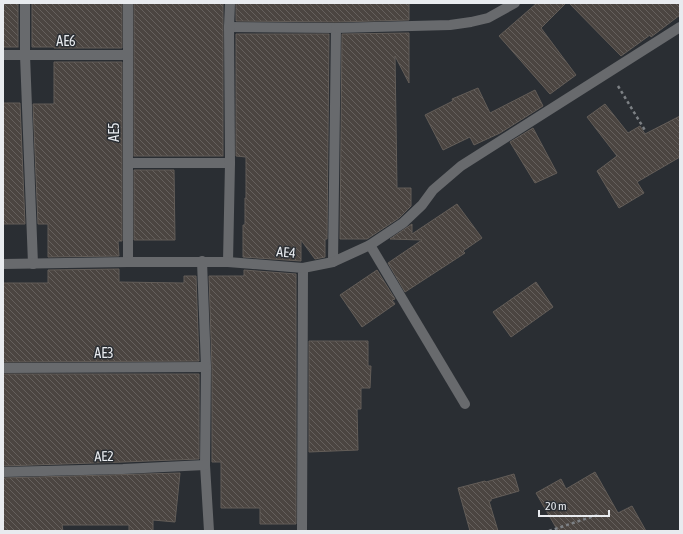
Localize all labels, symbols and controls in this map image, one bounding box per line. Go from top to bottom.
street label: AE6 [56,33,76,49]
street label: AE5 [106,122,122,142]
street label: AE4 [276,243,297,261]
street label: AE3 [94,345,114,361]
street label: AE2 [94,448,114,464]
scale bar [539,492,609,518]
text: 20 m [545,499,567,513]

